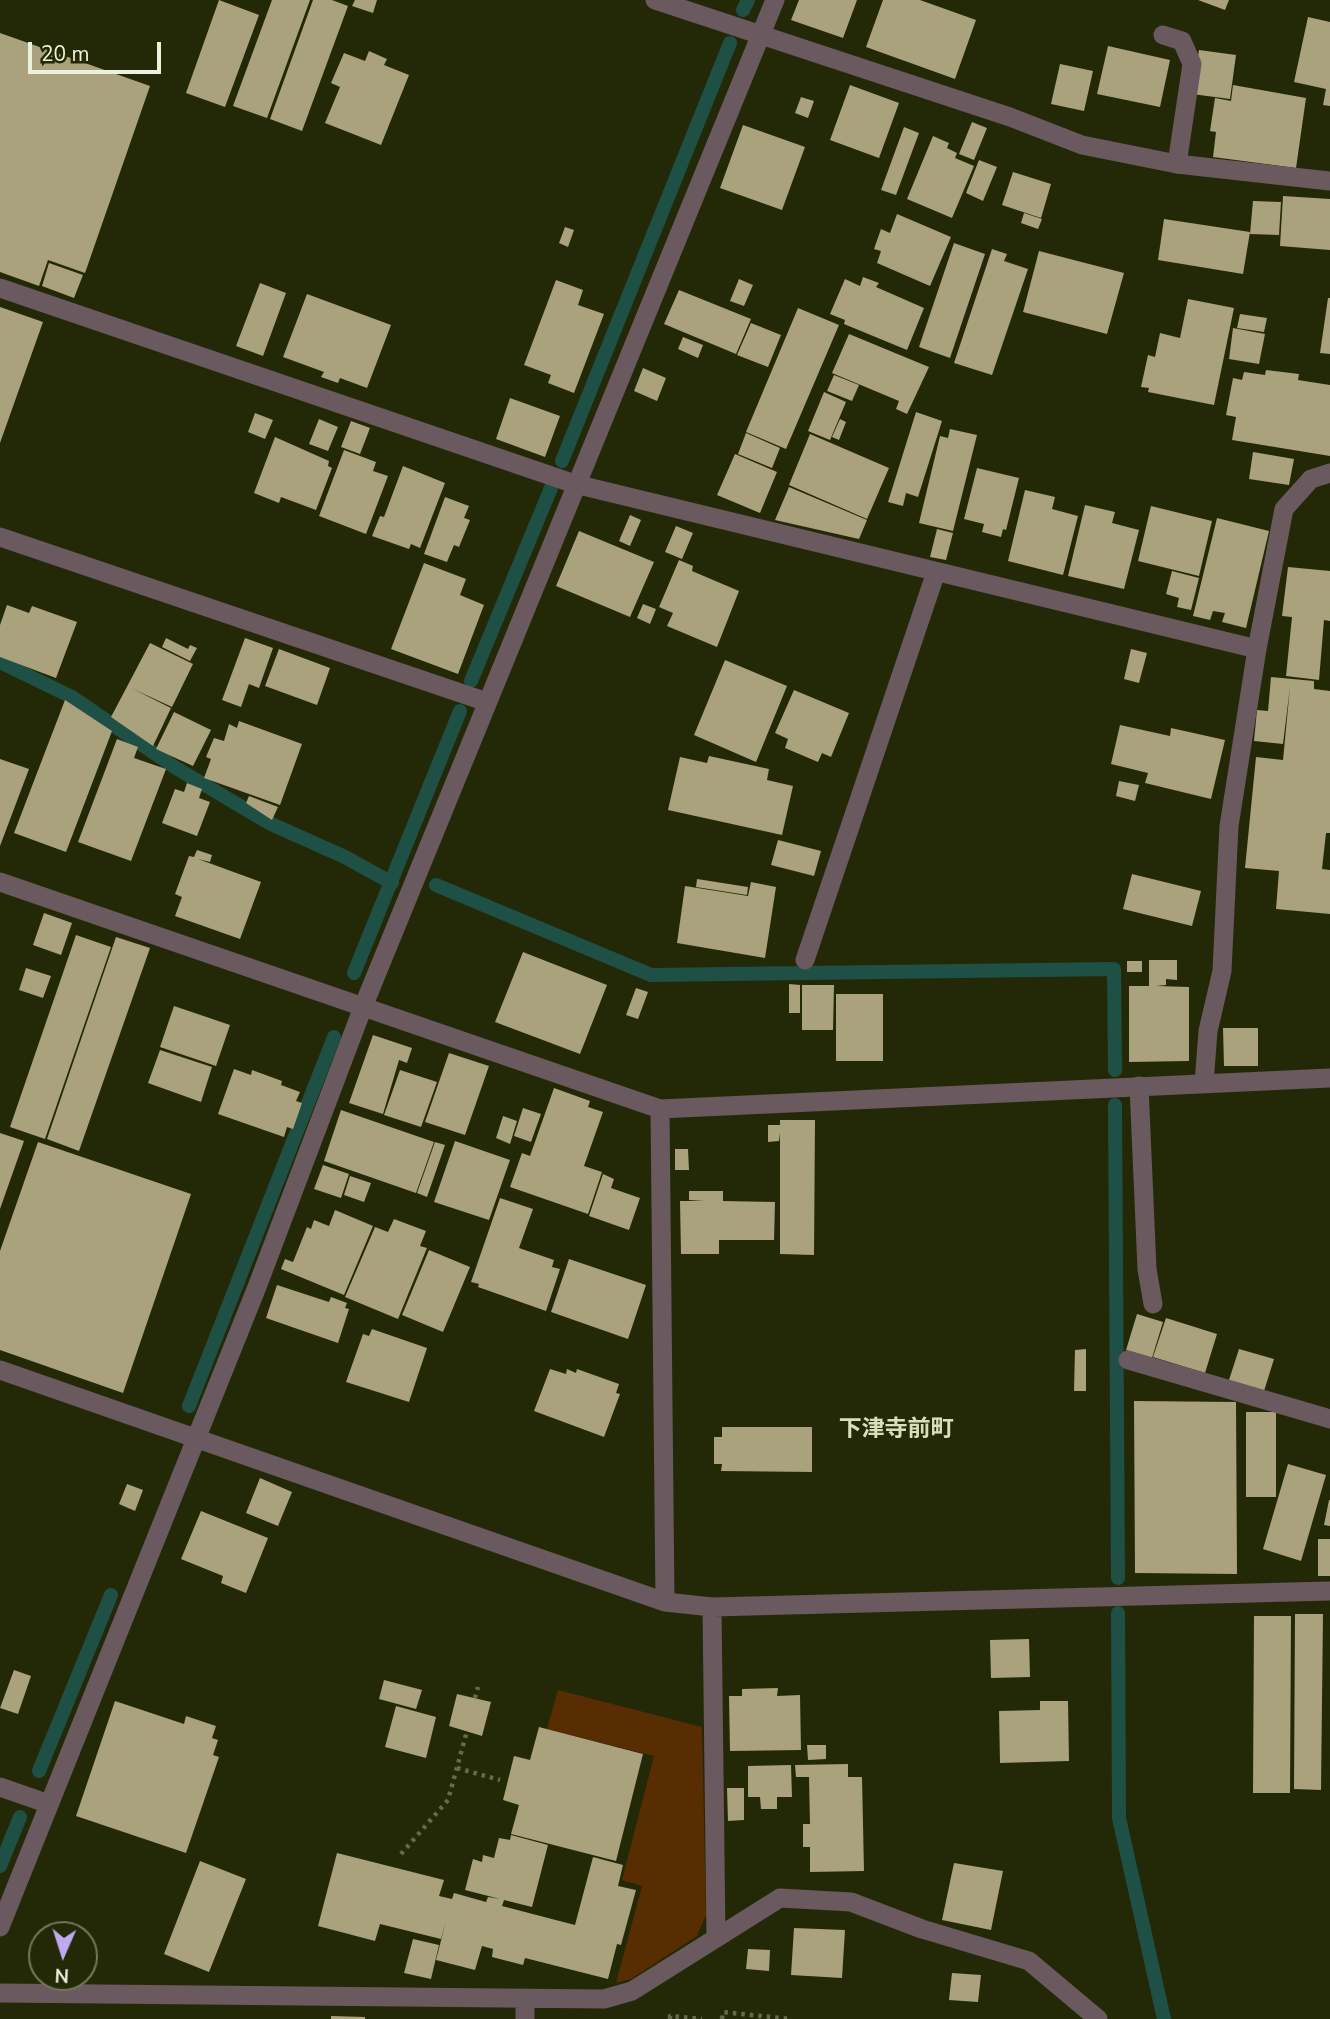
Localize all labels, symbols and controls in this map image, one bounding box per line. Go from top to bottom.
scale bar [32,28,164,72]
text: 20 m [41,40,90,68]
district label: 下津寺前町 [839,1416,953,1444]
north arrow [28,1921,98,1991]
text: N [54,1962,70,1988]

